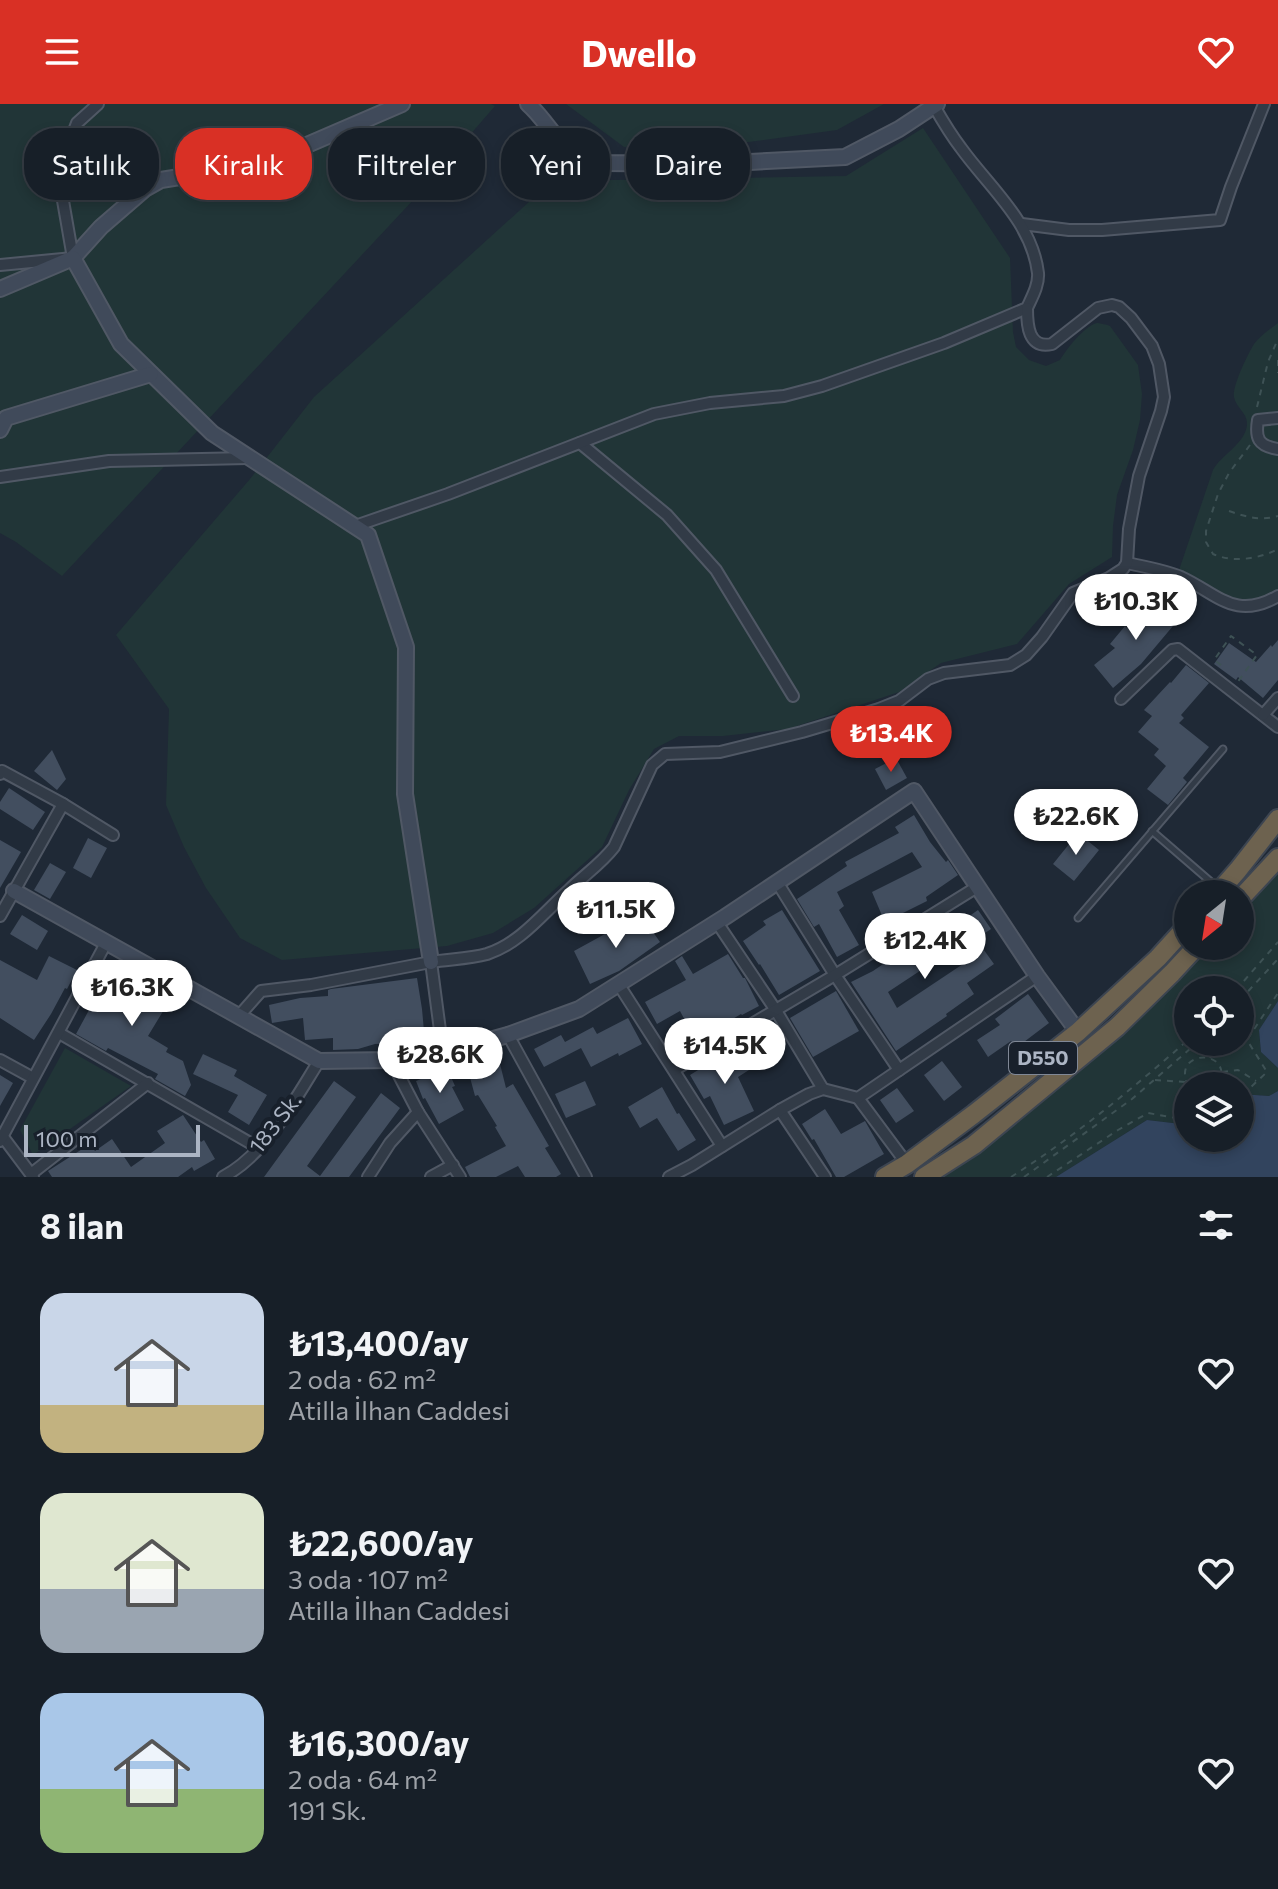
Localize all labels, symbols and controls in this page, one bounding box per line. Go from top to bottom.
icon: menu [40,30,84,74]
text: Dwello [581,30,697,74]
icon: heart [1194,30,1238,74]
chip: Satılık [24,128,159,200]
chip: Kiralık [175,128,312,200]
chip: Filtreler [328,128,485,200]
chip: Yeni [501,128,610,200]
chip: Daire [626,128,750,200]
pin: ₺10.3K [1071,574,1201,642]
text: ₺10.3K [1093,584,1179,615]
pin: ₺13.4K [826,706,956,774]
text: ₺13.4K [849,716,933,747]
pin: ₺22.6K [1011,789,1141,857]
text: ₺22.6K [1032,799,1120,830]
north arrow [1174,880,1254,960]
map controls [1174,880,1254,1152]
pin: ₺11.5K [551,882,681,950]
text: ₺11.5K [576,892,656,923]
pin: ₺12.4K [860,913,990,981]
text: ₺12.4K [883,923,967,954]
pin: ₺16.3K [67,960,197,1028]
text: ₺16.3K [90,970,174,1001]
button: locate [1174,976,1254,1056]
pin: ₺14.5K [660,1018,790,1086]
pin: ₺28.6K [375,1027,505,1095]
text: ₺14.5K [682,1028,768,1059]
text: ₺28.6K [396,1037,484,1068]
road number: D550 [1009,1042,1077,1074]
button: layers [1174,1072,1254,1152]
street label: 183 Sk. [243,1087,307,1158]
scale bar [24,1121,200,1157]
text: 100 m [36,1125,98,1152]
icon: filters [1194,1203,1238,1247]
text: 8 ilan [40,1204,124,1246]
text: ₺13,400/ay [288,1321,469,1363]
icon: home [104,1325,200,1421]
icon: heart [1194,1351,1238,1395]
text: 2 oda · 62 m² [288,1363,436,1394]
text: Atilla İlhan Caddesi [288,1394,510,1425]
text: ₺22,600/ay [288,1521,473,1563]
icon: home [104,1525,200,1621]
icon: heart [1194,1551,1238,1595]
text: 3 oda · 107 m² [288,1563,448,1594]
text: Atilla İlhan Caddesi [288,1594,510,1625]
text: ₺16,300/ay [288,1721,469,1763]
icon: home [104,1725,200,1821]
icon: heart [1194,1751,1238,1795]
text: 2 oda · 64 m² [288,1763,437,1794]
text: 191 Sk. [288,1794,366,1825]

